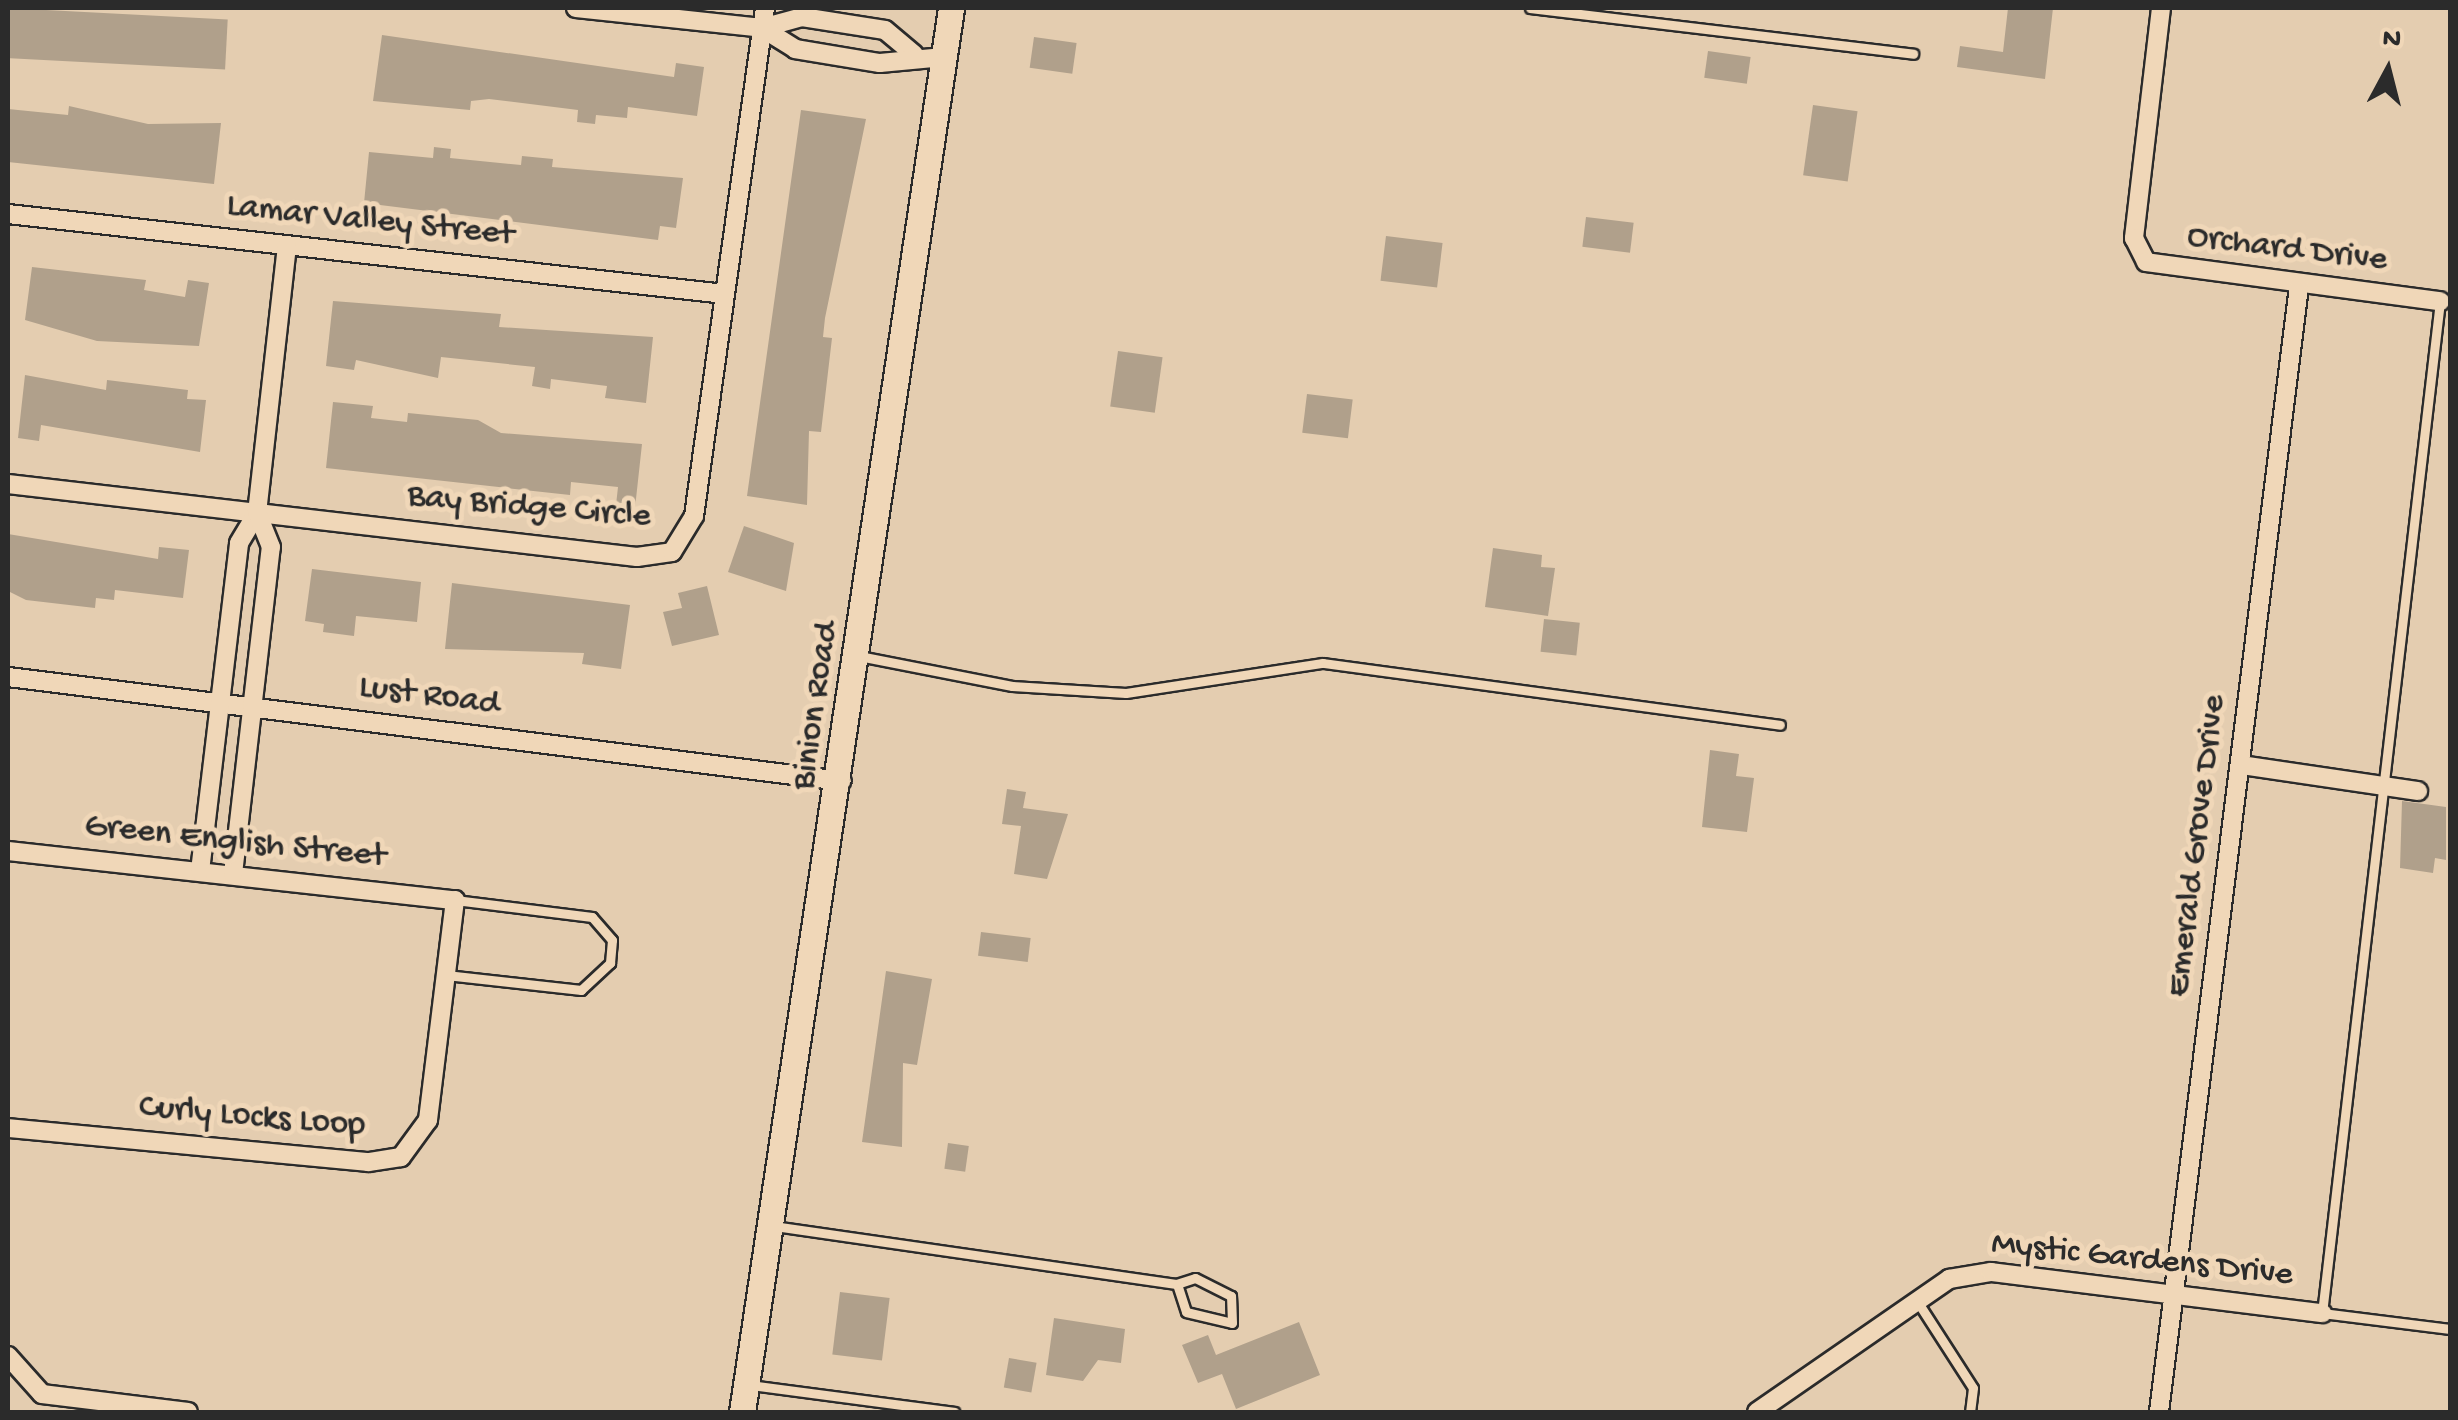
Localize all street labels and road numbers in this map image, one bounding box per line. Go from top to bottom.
street label: Lamar Valley Street [224,186,516,258]
street label: Orchard Drive [2185,217,2389,283]
street label: Bay Bridge Circle [406,476,652,540]
street label: Binion Road [784,619,850,793]
street label: Lust Road [356,668,502,726]
street label: Emerald Grove Drive [2159,693,2237,999]
street label: Green English Street [82,806,388,880]
street label: Curly Locks Loop [137,1087,367,1149]
street label: Mystic Gardens Drive [1989,1224,2295,1298]

